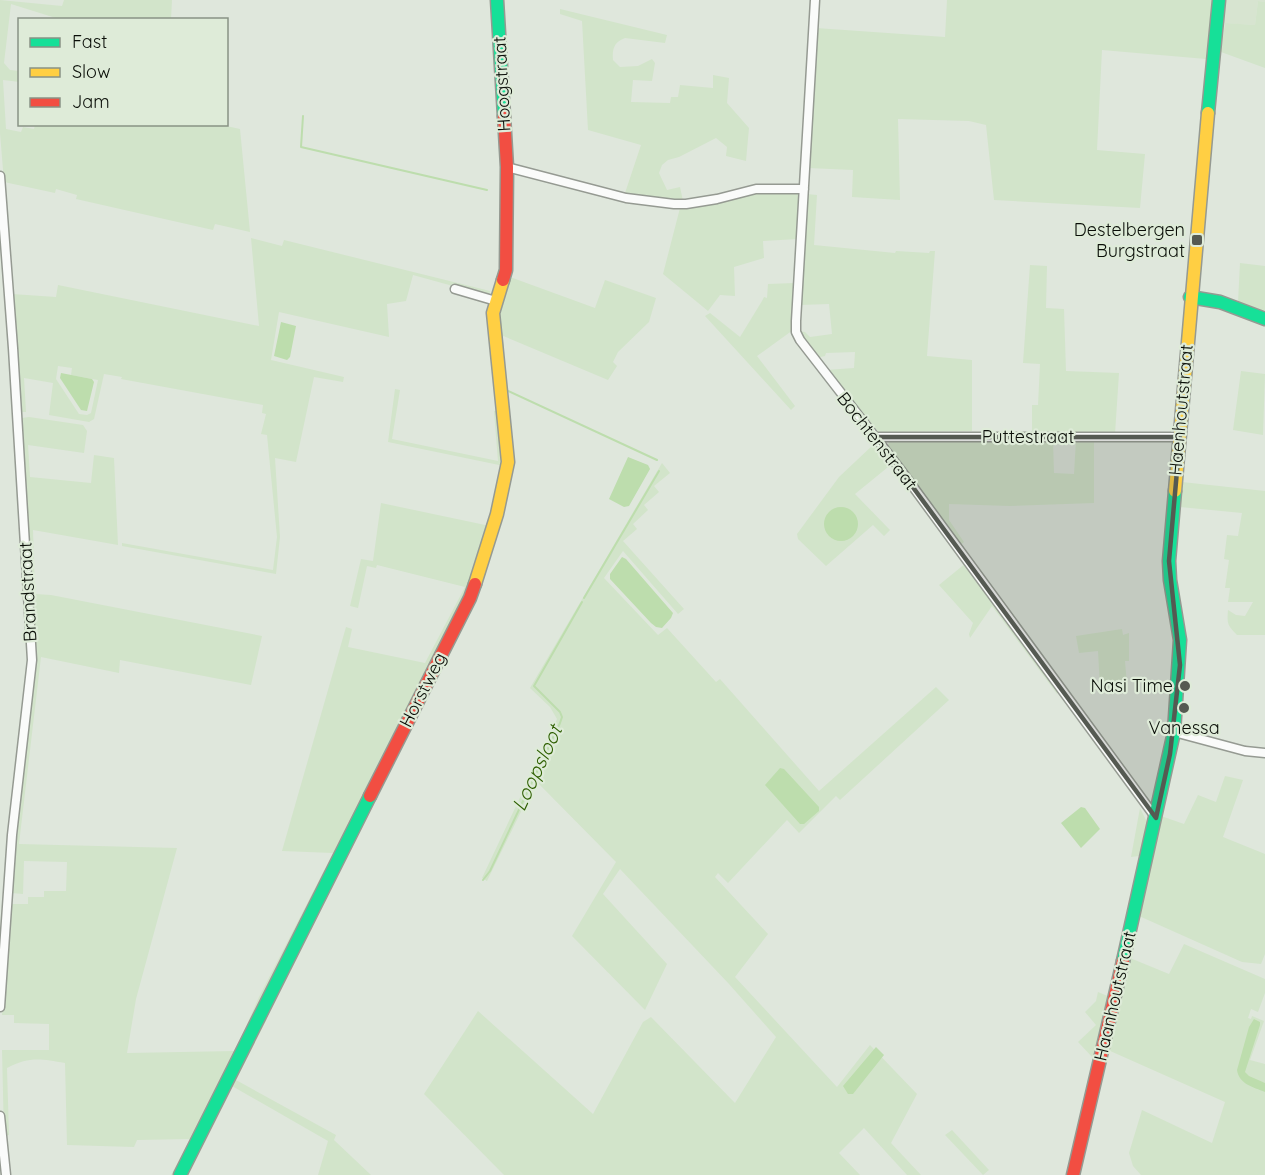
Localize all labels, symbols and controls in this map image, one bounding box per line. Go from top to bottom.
legend [18,18,228,126]
text: Fast [72,30,107,53]
street label: Hoogstraat [488,36,515,132]
text: Slow [72,60,110,83]
text: Jam [72,90,110,113]
place label: Destelbergen Burgstraat [1074,218,1185,262]
marker: Destelbergen Burgstraat [1190,233,1204,247]
street label: Haenhoutstraat [1163,343,1198,477]
street label: Bochtenstraat [832,387,923,494]
street label: Puttestraat [982,425,1074,448]
street label: Brandstraat [13,541,42,643]
street label: Horstweg [394,649,451,731]
place label: Nasi Time [1090,674,1173,697]
marker: Nasi Time [1178,679,1192,693]
marker: Vanessa [1177,701,1191,715]
place label: Vanessa [1148,716,1220,739]
water label: Loopsloot [506,719,568,815]
street label: Haanhoutstraat [1088,929,1141,1063]

